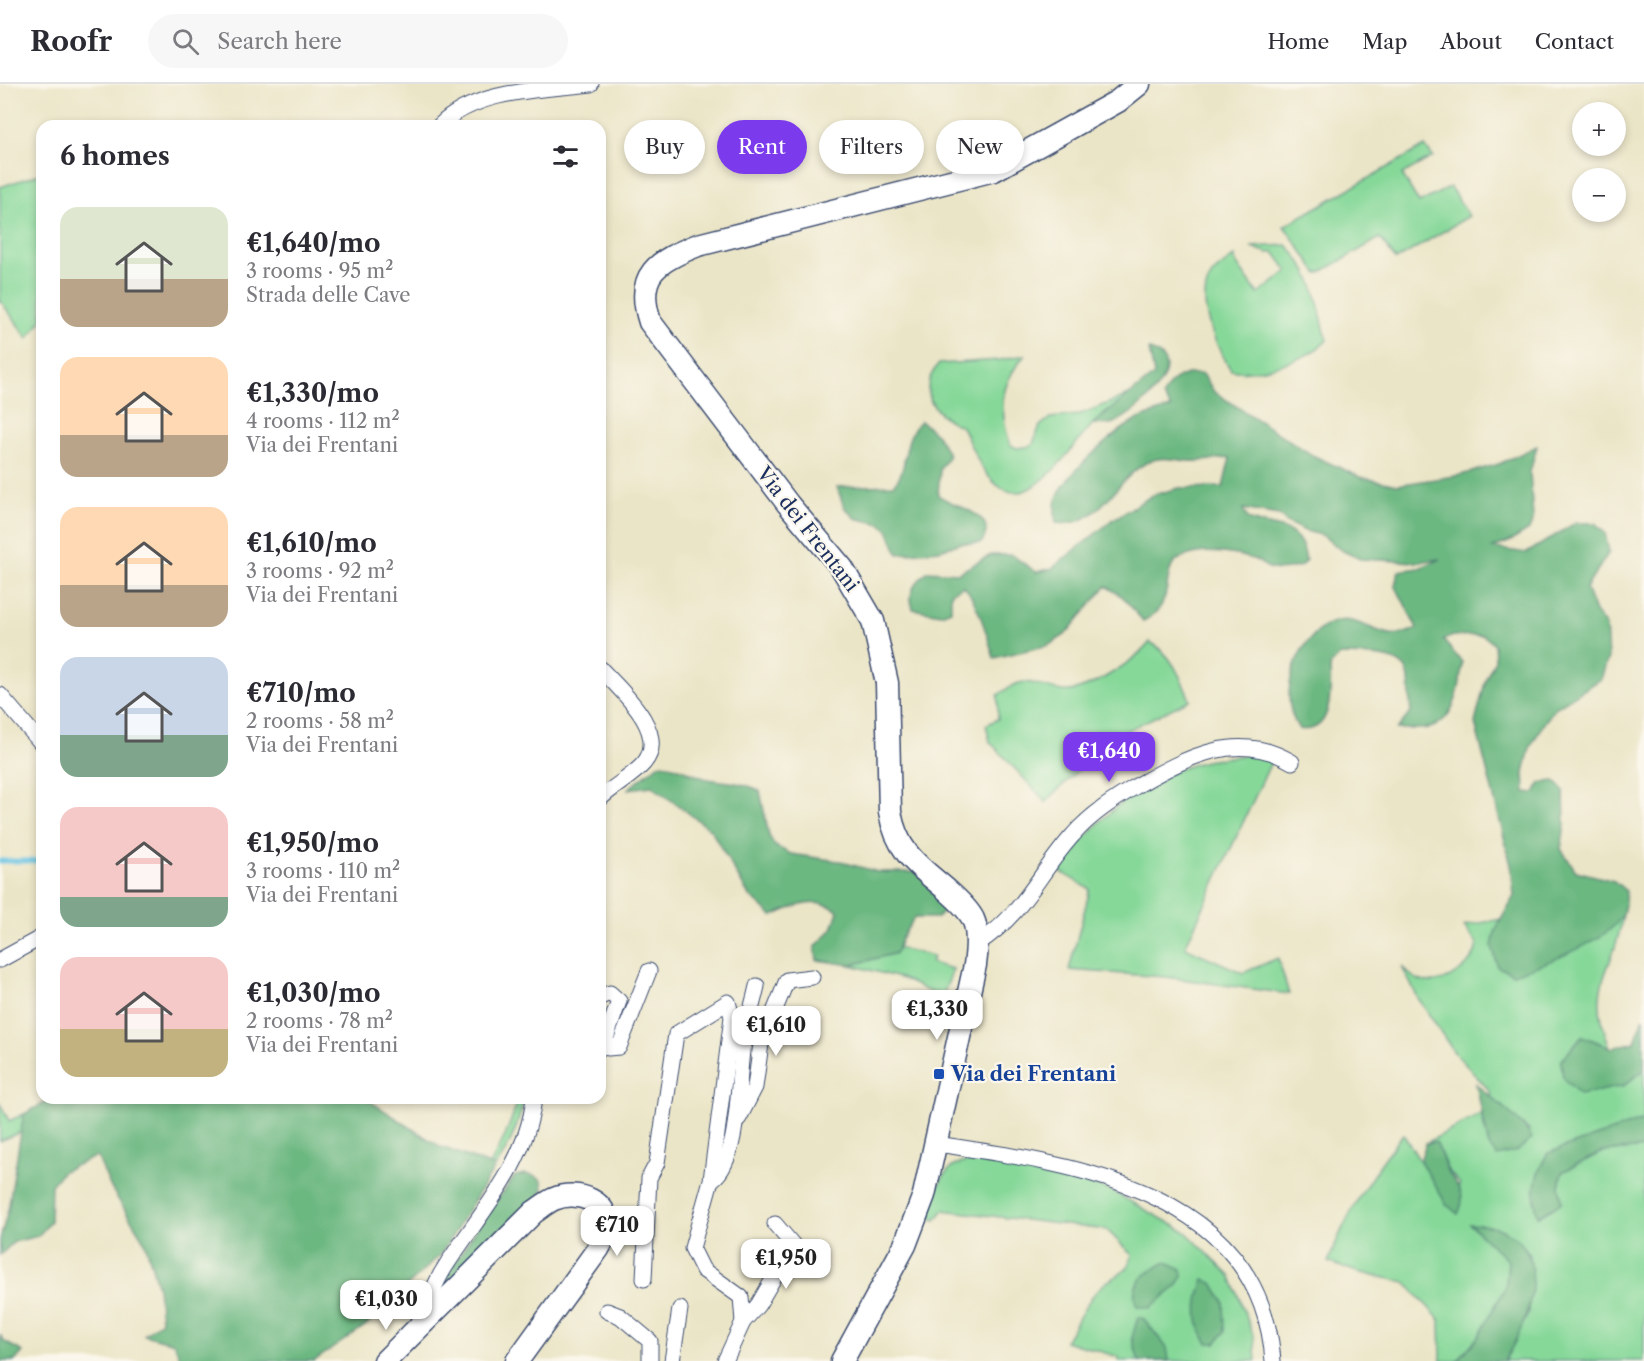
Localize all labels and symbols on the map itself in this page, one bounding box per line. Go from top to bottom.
street label: Via dei Frentani [751,461,864,596]
pin: €1,640 [1060,732,1158,783]
pin: €1,330 [888,990,986,1041]
pin: €1,610 [727,1006,825,1057]
place label: Via dei Frentani [950,1062,1116,1086]
marker: Via dei Frentani [932,1067,946,1081]
pin: €710 [581,1206,653,1257]
pin: €1,950 [737,1239,835,1290]
pin: €1,030 [337,1280,435,1331]

